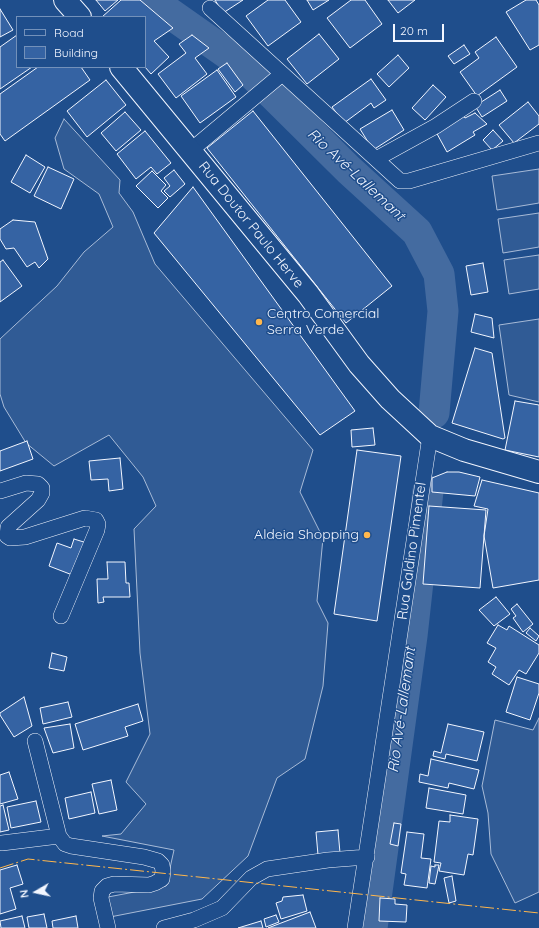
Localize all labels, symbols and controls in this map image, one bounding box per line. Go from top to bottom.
legend [16,16,146,68]
scale bar [395,16,446,42]
text: 20 m [400,23,428,38]
text: Road [54,25,84,40]
text: Building [54,45,98,60]
water label: Rio Avé‐Lallemant [304,125,408,225]
street label: Rua Doutor Paulo Herve [195,158,307,292]
place label: Centro Comercial Serra Verde [267,306,380,338]
marker: Centro Comercial Serra Verde [254,317,264,327]
street label: Rua Galdino Pimentel [394,481,430,621]
place label: Aldeia Shopping [254,527,359,543]
marker: Aldeia Shopping [362,530,372,540]
water label: Rio Avé‐Lallemant [384,646,420,774]
north arrow [16,872,56,912]
text: N [17,889,32,899]

